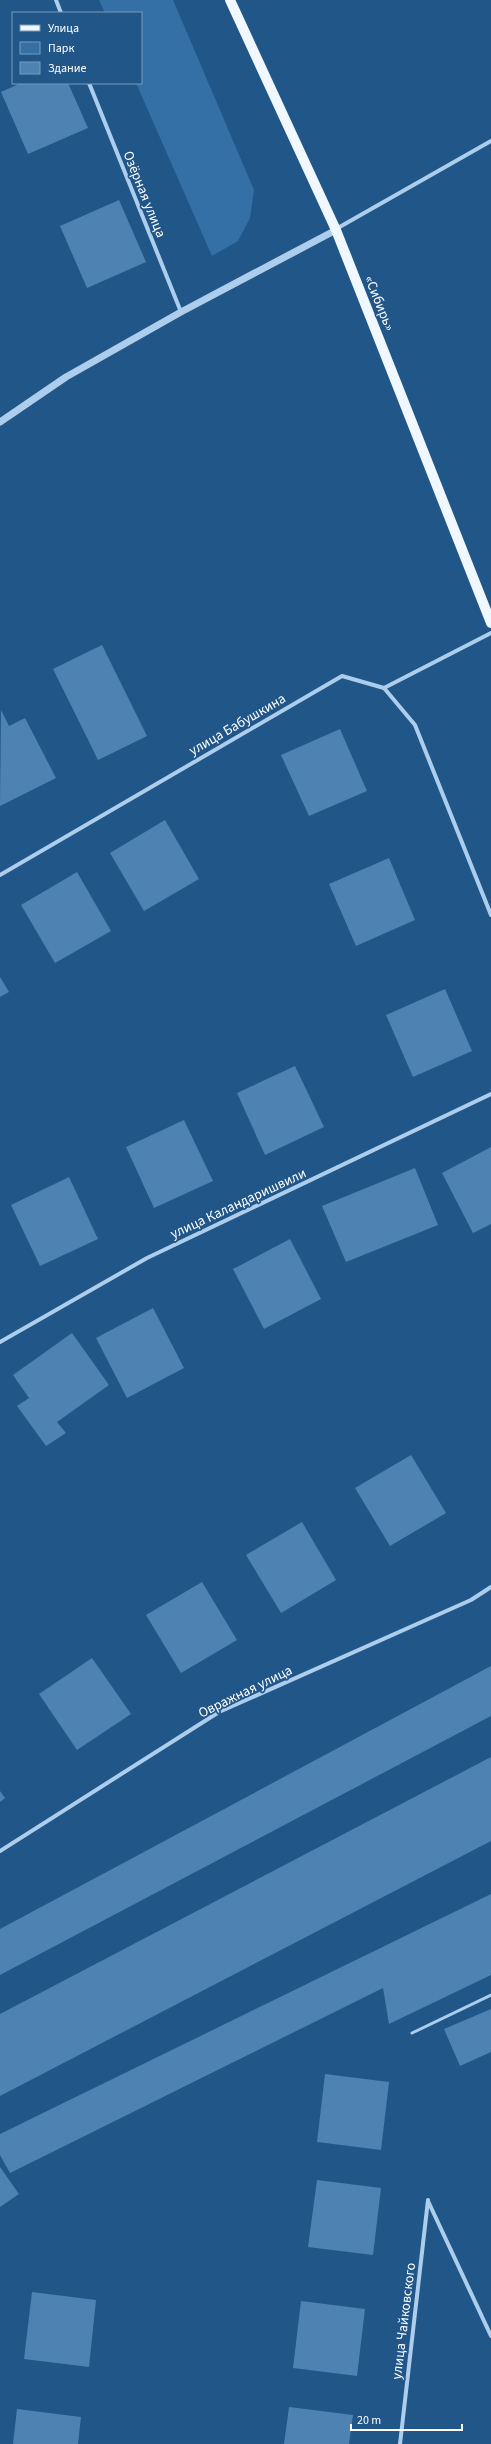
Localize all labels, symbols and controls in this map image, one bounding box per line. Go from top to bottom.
legend [12,12,142,84]
text: Улица [48,20,79,37]
text: Парк [48,40,74,57]
text: Здание [48,60,87,77]
street label: Озёрная улица [118,148,171,241]
street label: «Сибирь» [359,273,399,334]
street label: улица Бабушкина [185,689,290,761]
street label: улица Каландаришвили [167,1164,310,1244]
street label: Овражная улица [195,1660,296,1723]
street label: улица Чайковского [387,2262,421,2381]
scale bar [351,2406,462,2432]
text: 20 m [357,2412,381,2429]

